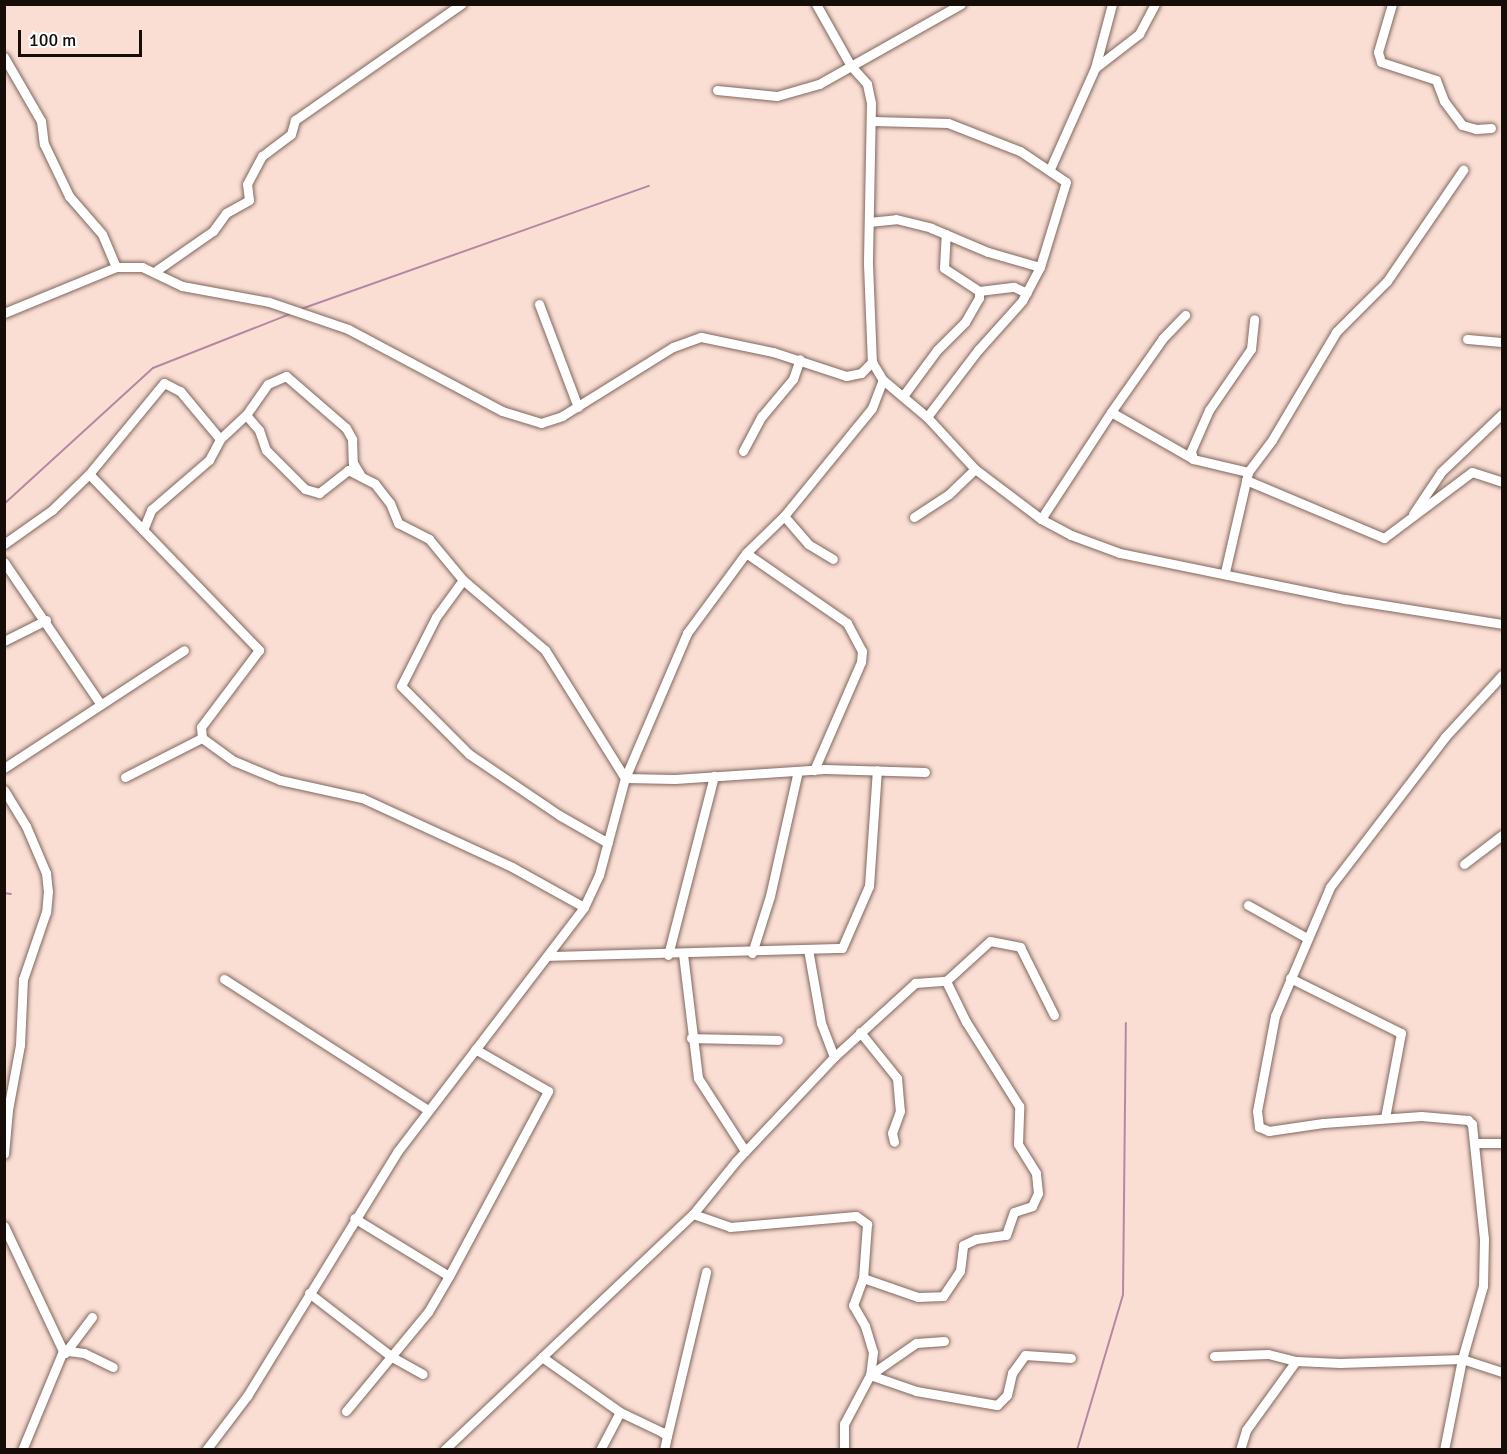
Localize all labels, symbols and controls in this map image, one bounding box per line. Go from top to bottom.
scale bar [21,18,146,56]
text: 100 m [29,29,76,51]

